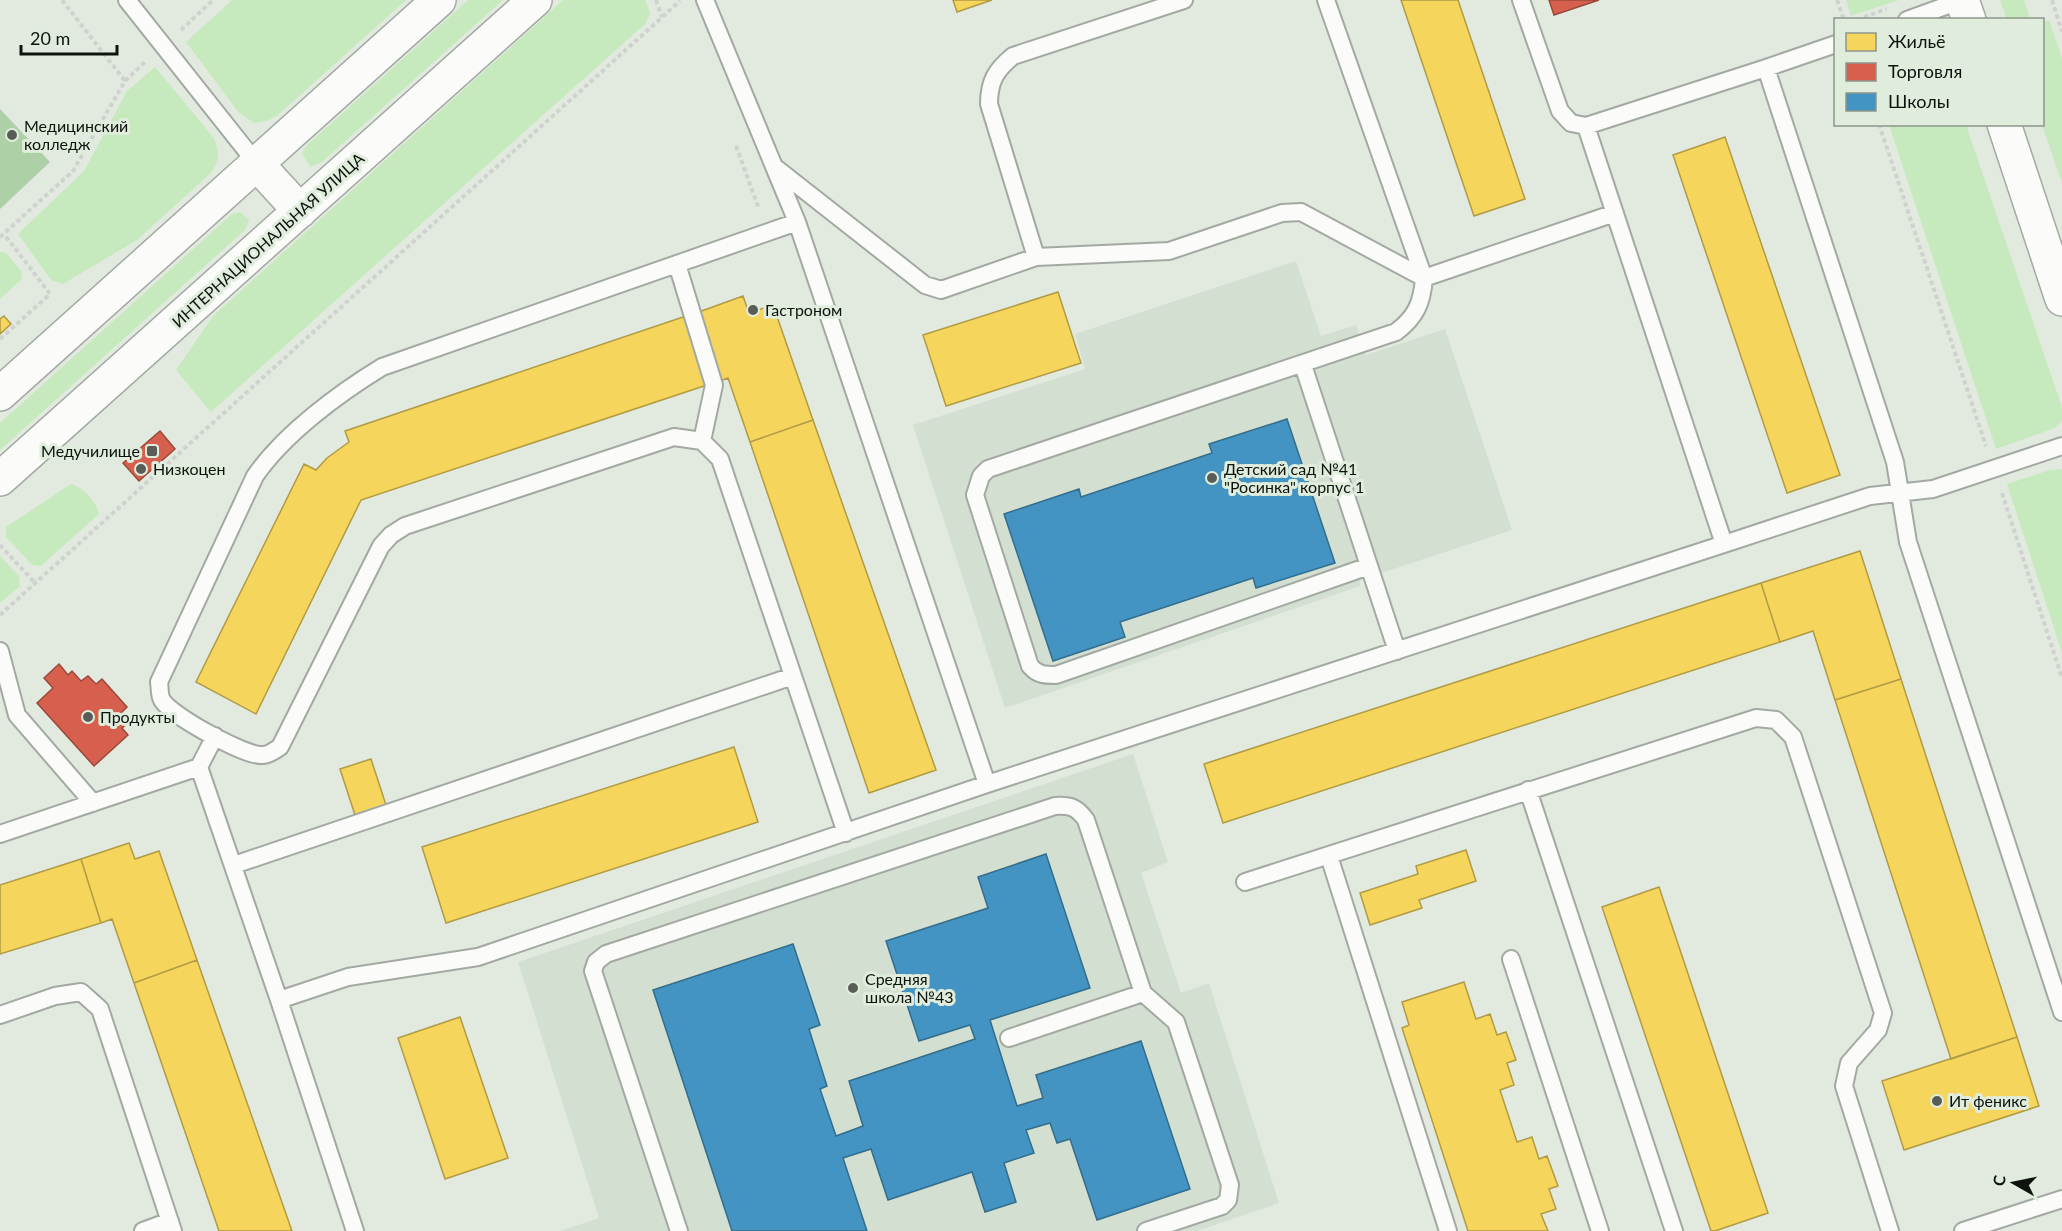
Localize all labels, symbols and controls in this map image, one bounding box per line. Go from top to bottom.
scale bar [21,18,117,56]
legend [1834,18,2044,126]
text: 20 m [30,27,70,49]
text: Жильё [1888,30,1946,52]
text: Торговля [1888,60,1962,82]
text: Школы [1888,90,1950,112]
place label: Медицинский колледж [24,116,128,153]
marker: Медицинский колледж [5,128,19,142]
street label: ИНТЕРНАЦИОНАЛЬНАЯ УЛИЦА [168,148,368,331]
place label: Гастроном [765,300,842,319]
marker: Гастроном [746,303,760,317]
place label: Медучилище [41,441,140,460]
marker: Медучилище [145,444,159,458]
place label: Низкоцен [153,459,226,478]
place label: Детский сад №41 "Росинка" корпус 1 [1224,459,1364,496]
marker: Низкоцен [134,462,148,476]
marker: Детский сад №41 "Росинка" корпус 1 [1205,471,1219,485]
place label: Продукты [100,707,175,726]
marker: Продукты [81,710,95,724]
place label: Средняя школа №43 [865,969,953,1006]
marker: Средняя школа №43 [846,981,860,995]
place label: Ит феникс [1949,1091,2027,1110]
marker: Ит феникс [1930,1094,1944,1108]
north arrow [1984,1153,2044,1213]
text: С [1988,1173,2009,1187]

